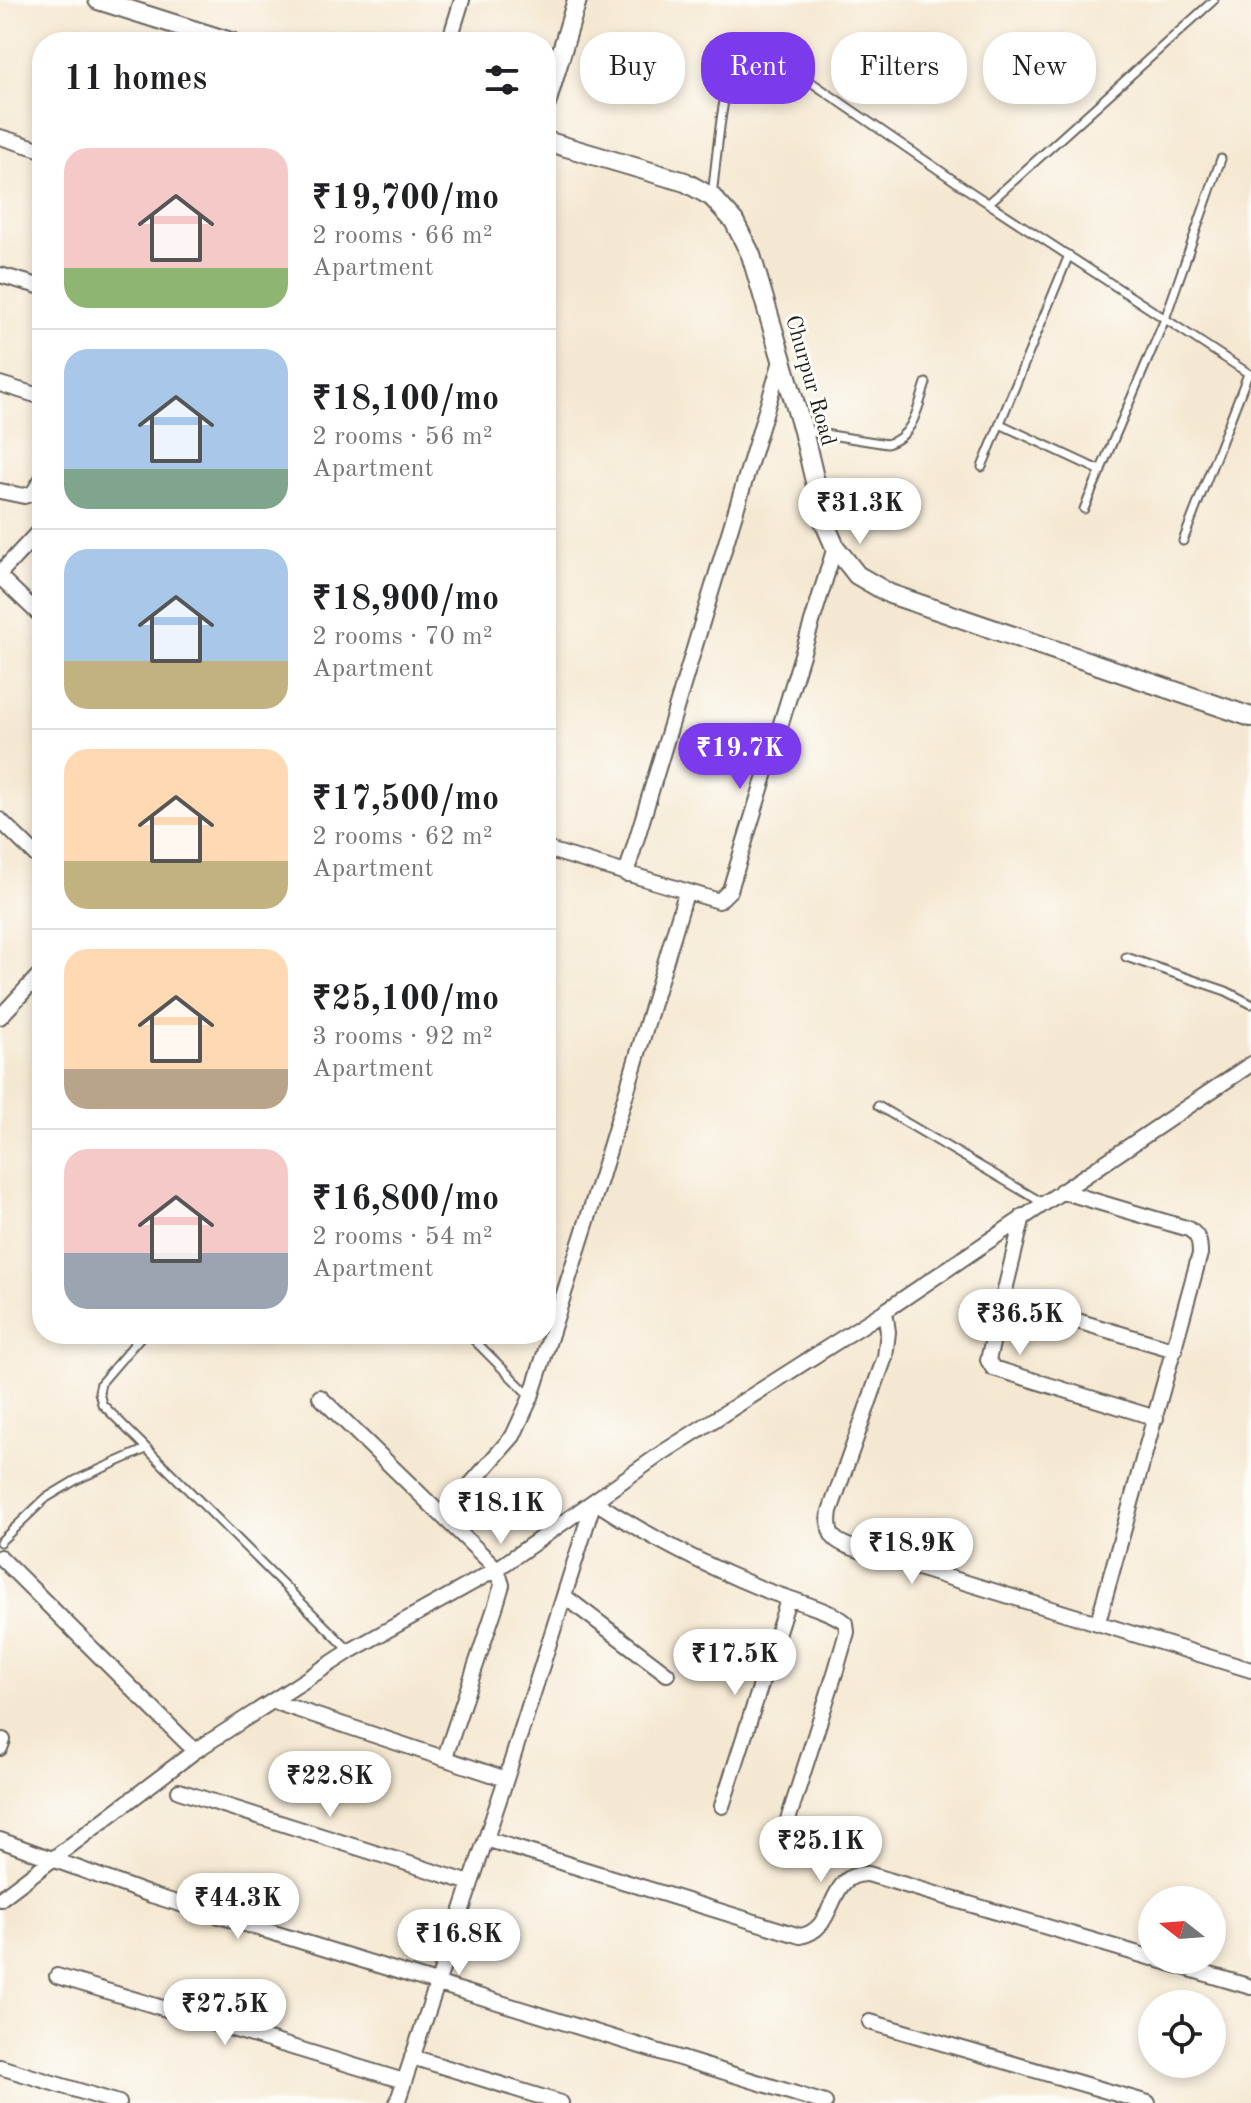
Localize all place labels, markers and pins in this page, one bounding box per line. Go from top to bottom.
pin: ₹31.3K [795,478,925,546]
pin: ₹19.7K [675,723,805,791]
pin: ₹36.5K [955,1289,1085,1357]
pin: ₹18.1K [436,1478,566,1546]
pin: ₹18.9K [847,1518,977,1586]
pin: ₹17.5K [670,1629,800,1697]
pin: ₹22.8K [265,1751,395,1819]
pin: ₹25.1K [756,1816,886,1884]
pin: ₹44.3K [173,1873,303,1941]
pin: ₹16.8K [394,1909,524,1977]
pin: ₹27.5K [160,1979,290,2047]

